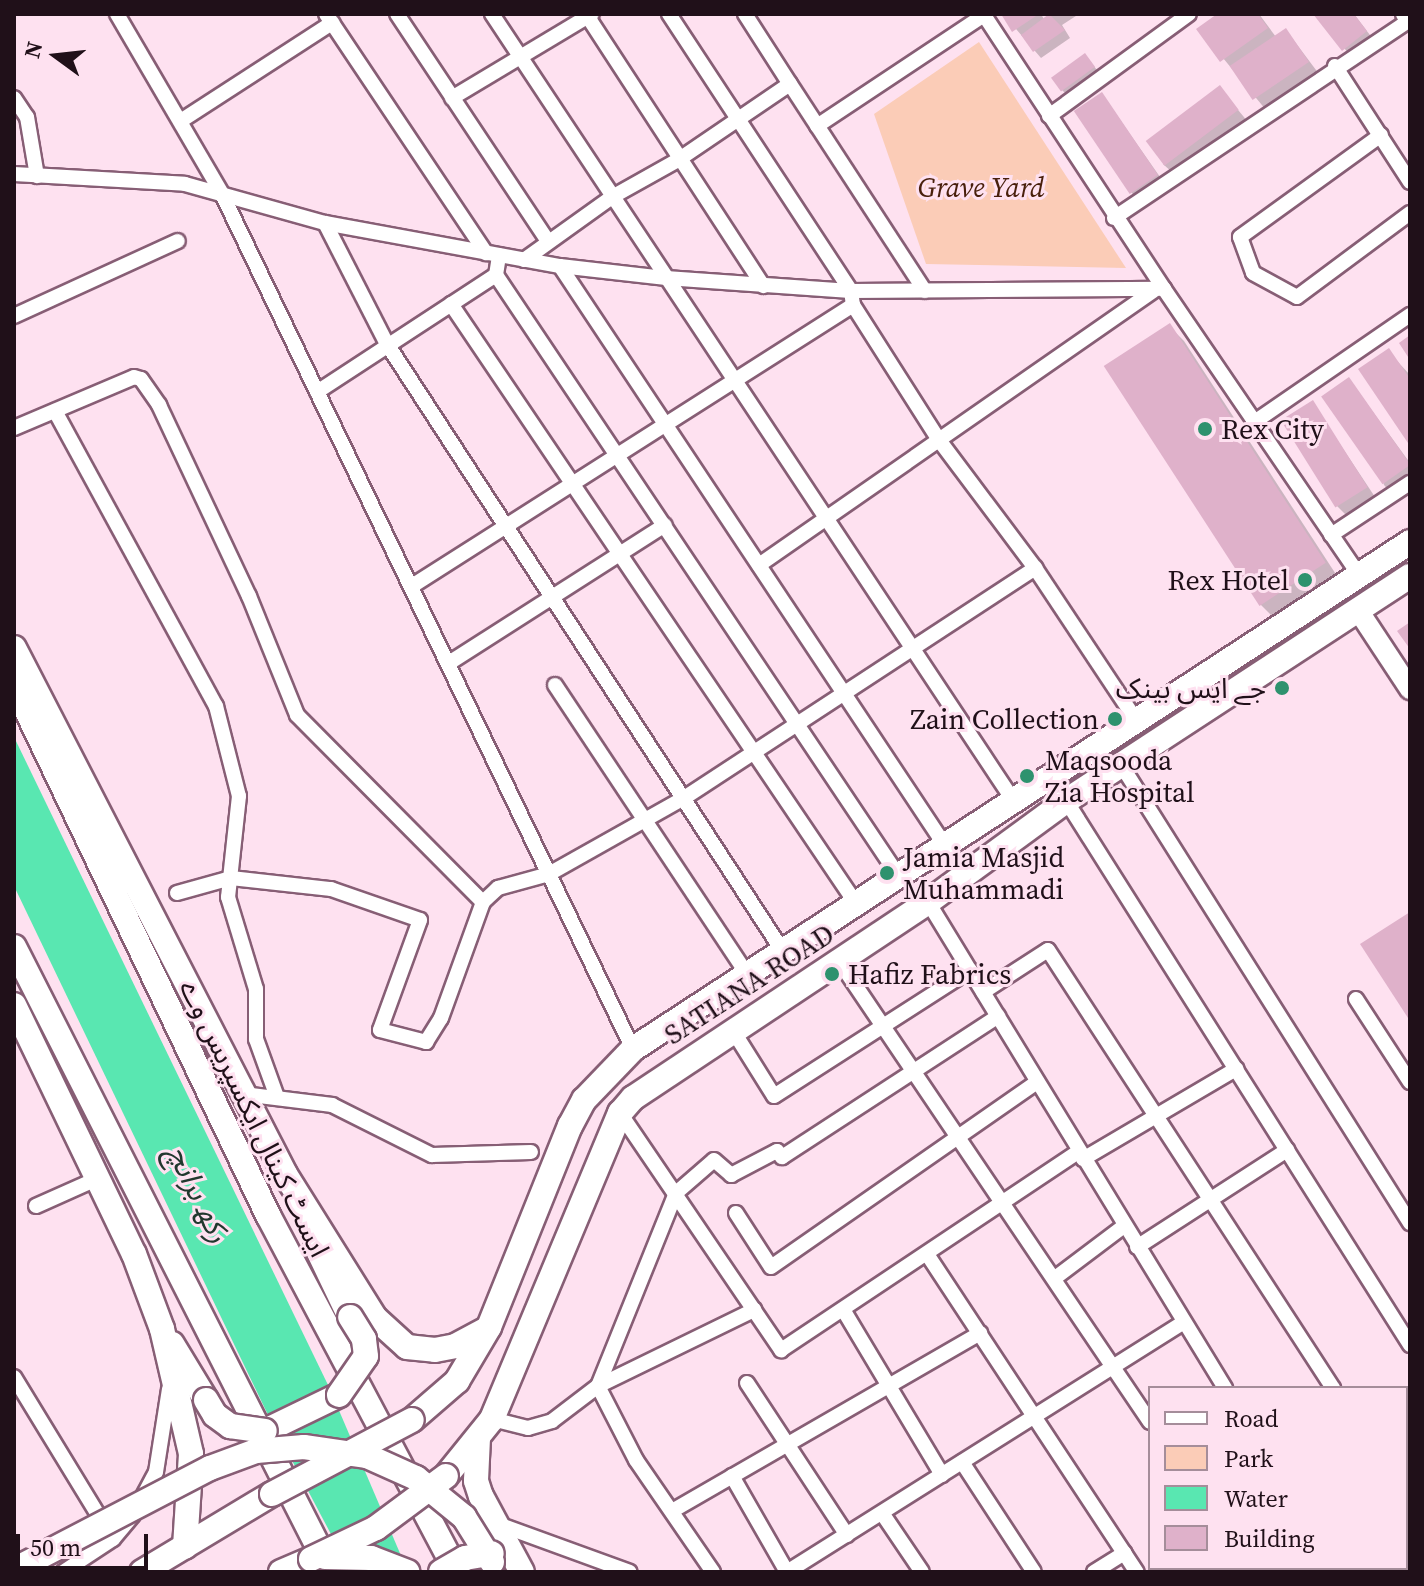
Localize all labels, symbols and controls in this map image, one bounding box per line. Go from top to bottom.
north arrow [16,16,96,96]
text: N [16,38,49,61]
park label: Grave Yard [918,170,1044,204]
place label: Rex City [1221,412,1324,446]
marker: Rex City [1196,420,1214,438]
place label: Rex Hotel [1167,563,1289,597]
marker: Rex Hotel [1296,571,1314,589]
place label: جے ایس بینک [1116,671,1266,705]
marker: جے ایس بینک [1273,679,1291,697]
place label: Zain Collection [910,702,1099,736]
marker: Zain Collection [1106,710,1124,728]
place label: Maqsooda Zia Hospital [1045,743,1195,809]
marker: Maqsooda Zia Hospital [1016,765,1038,787]
place label: Jamia Masjid Muhammadi [903,840,1064,906]
marker: Jamia Masjid Muhammadi [878,864,896,882]
street label: SATIANA ROAD [658,917,840,1051]
place label: Hafiz Fabrics [848,957,1012,991]
marker: Hafiz Fabrics [823,965,841,983]
street label: ایسٹ کینال ایکسپریس وے [173,974,337,1262]
water label: رکھ برانچ [159,1140,237,1248]
legend [1148,1386,1408,1570]
text: Road [1224,1402,1278,1435]
text: Park [1224,1442,1273,1475]
text: Water [1224,1482,1288,1515]
scale bar [20,1518,152,1568]
text: Building [1224,1522,1315,1555]
text: 50 m [30,1531,81,1564]

